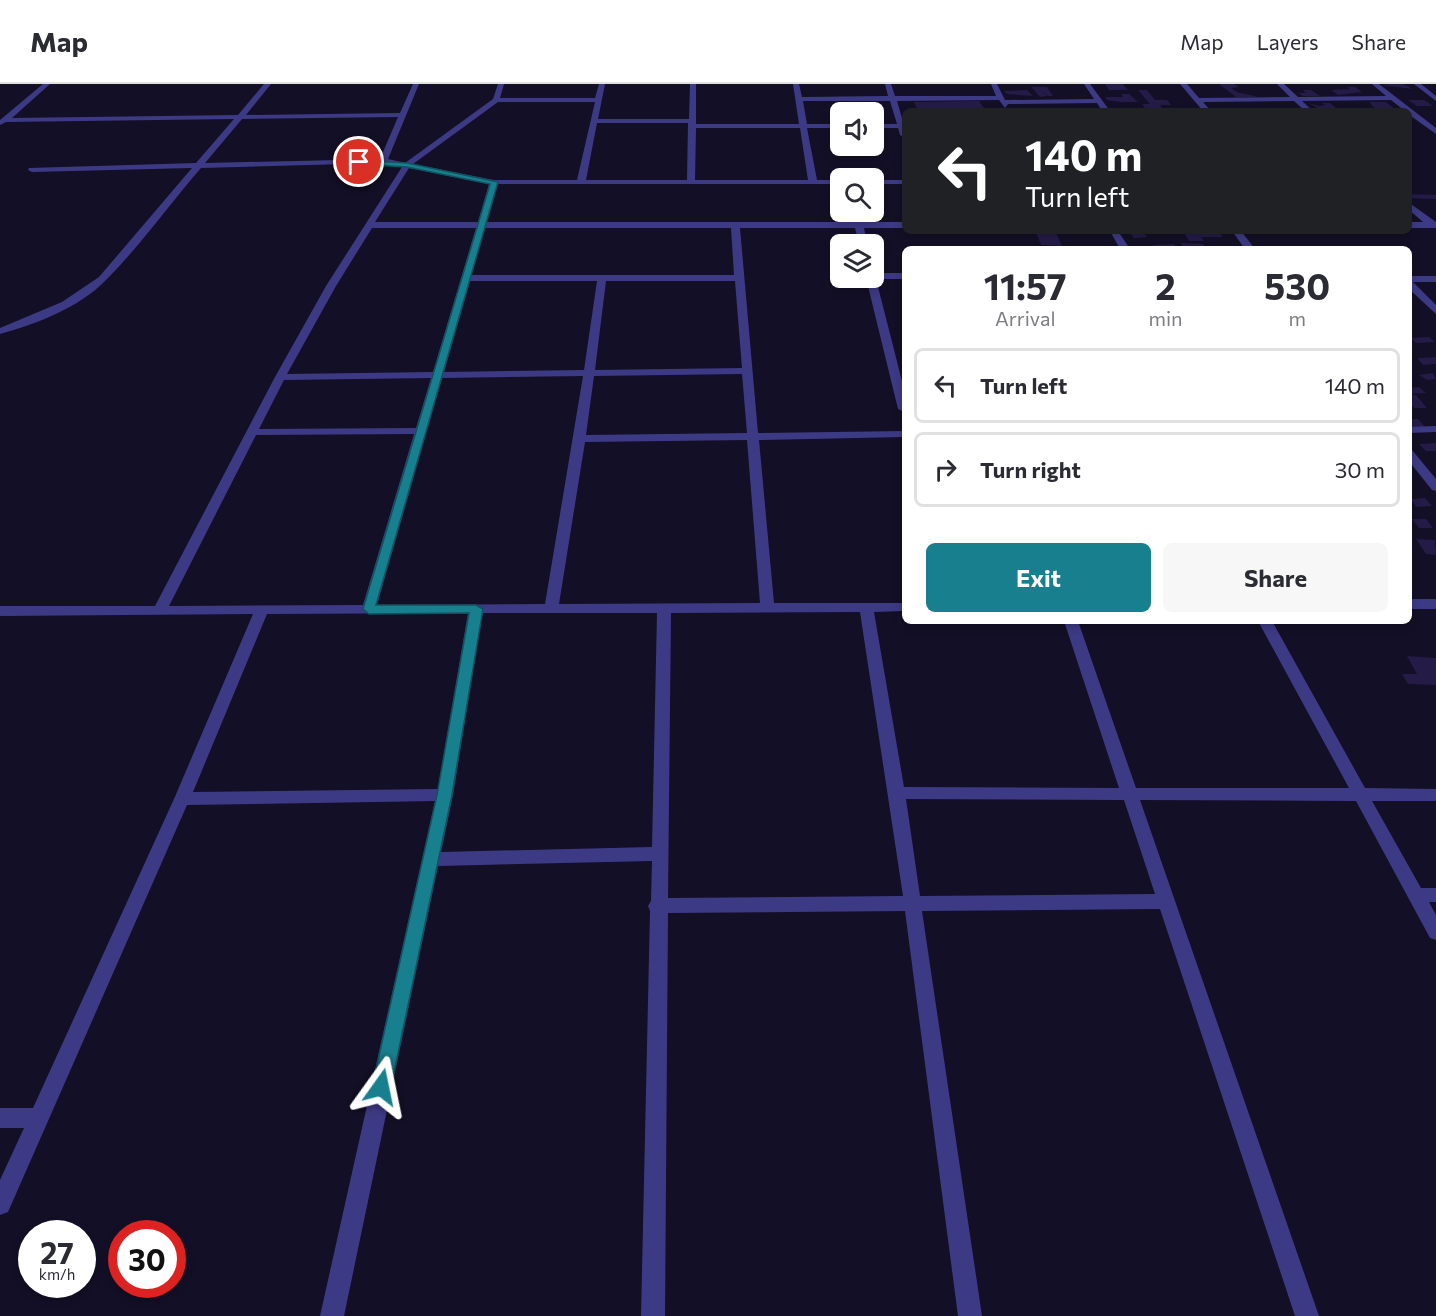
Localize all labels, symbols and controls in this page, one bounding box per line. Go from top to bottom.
text: Map [30,24,88,58]
text: Map [1180,29,1224,54]
text: Layers [1257,29,1319,54]
text: Share [1352,29,1406,54]
map controls [830,102,884,288]
button: sound [830,102,884,156]
text: 140 m [1025,128,1142,180]
icon: left [926,132,1004,210]
pin [333,136,384,187]
icon: arrive [342,145,375,178]
button: search [830,168,884,222]
text: Turn left [1025,180,1129,213]
button: layers [830,234,884,288]
text: 11:57 [984,263,1067,307]
text: 2 [1155,263,1176,307]
text: 530 [1264,263,1330,307]
text: Arrival [995,306,1055,330]
text: min [1148,306,1183,330]
text: m [1289,306,1306,330]
icon: left [929,369,962,402]
text: Turn left [980,372,1067,399]
text: 140 m [1325,372,1385,399]
icon: right [929,453,962,486]
text: Turn right [980,456,1081,483]
text: 30 m [1335,456,1385,483]
button: Exit [926,543,1151,612]
button: Share [1163,543,1388,612]
position arrow [349,1055,413,1119]
speed limit sign: 30 [108,1220,186,1298]
text: 27 [40,1233,74,1270]
text: km/h [39,1265,75,1283]

